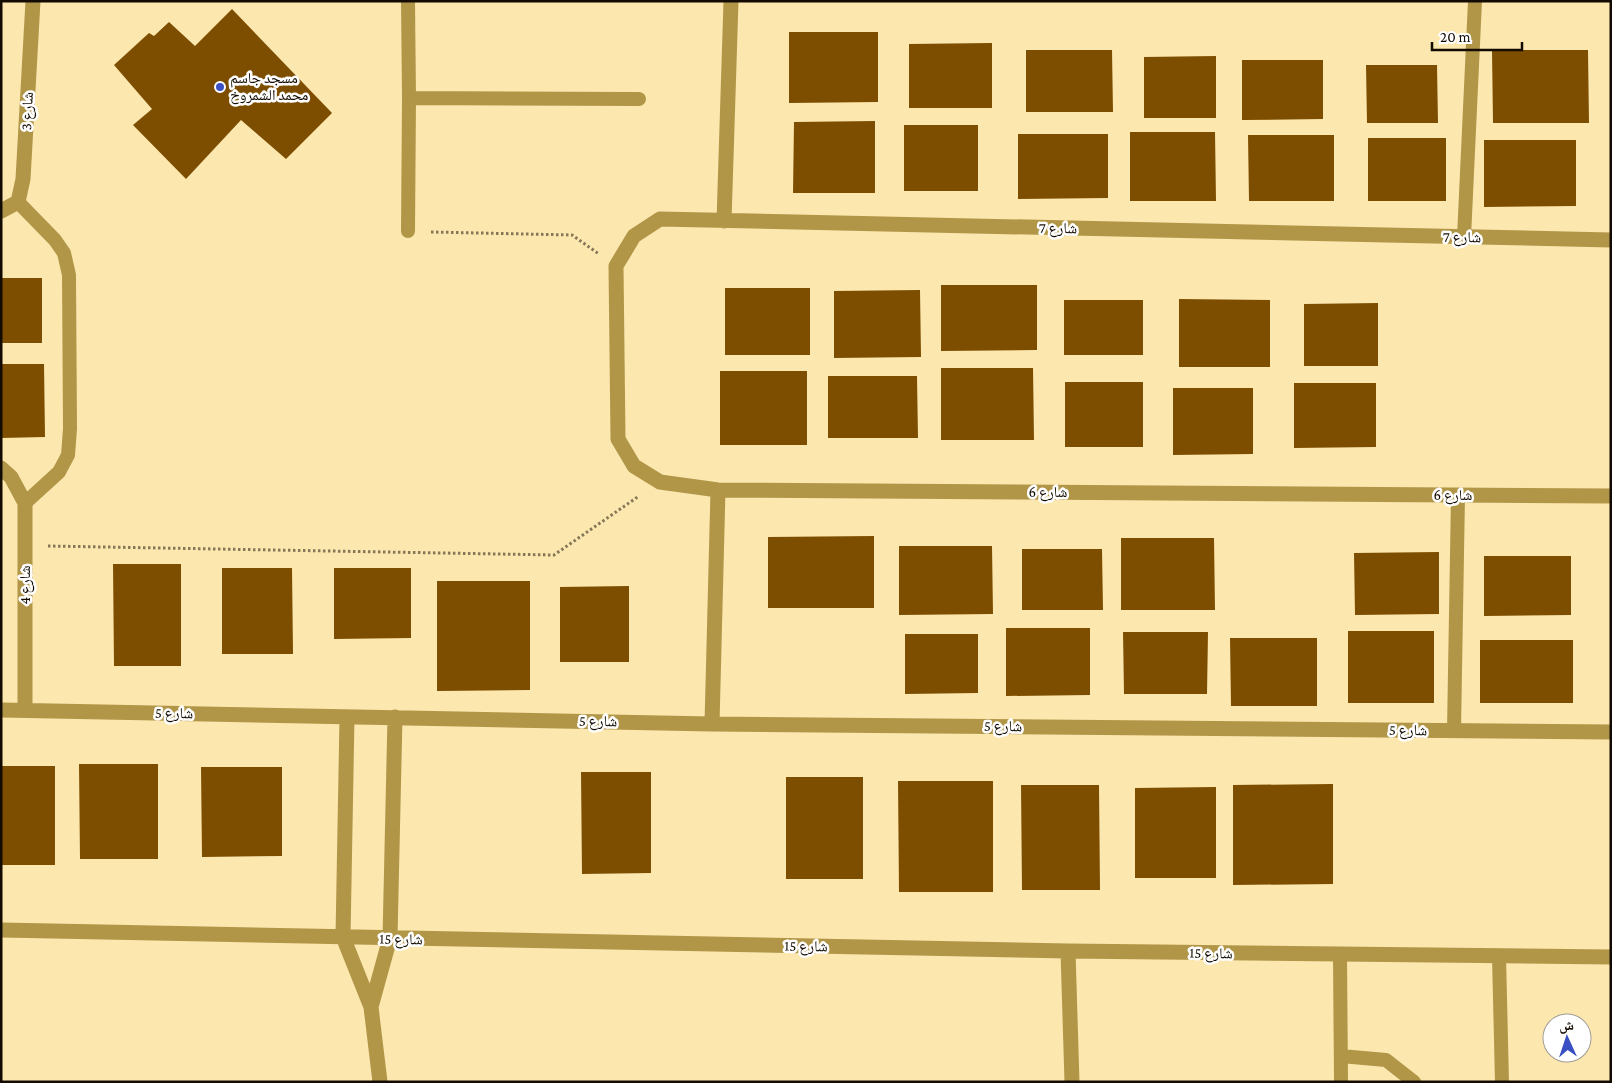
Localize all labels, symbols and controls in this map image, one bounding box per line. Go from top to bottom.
scale bar [1432,20,1522,52]
text: 20 m [1440,29,1471,45]
place label: مسجد جاسم محمد الشمروخ [230,70,309,105]
marker: مسجد جاسم محمد الشمروخ [214,81,226,93]
street label: شارع 3 [18,91,38,131]
street label: شارع 7 [1039,220,1077,238]
street label: شارع 7 [1443,229,1481,247]
street label: شارع 6 [1029,484,1068,502]
street label: شارع 6 [1434,487,1473,505]
street label: شارع 4 [17,565,35,605]
street label: شارع 5 [155,705,193,723]
street label: شارع 5 [579,713,617,731]
street label: شارع 5 [984,718,1022,736]
street label: شارع 5 [1389,722,1427,740]
street label: شارع 15 [379,931,423,949]
street label: شارع 15 [784,938,828,956]
street label: شارع 15 [1189,945,1233,963]
north arrow [1542,1013,1592,1063]
text: ش [1558,1017,1574,1034]

